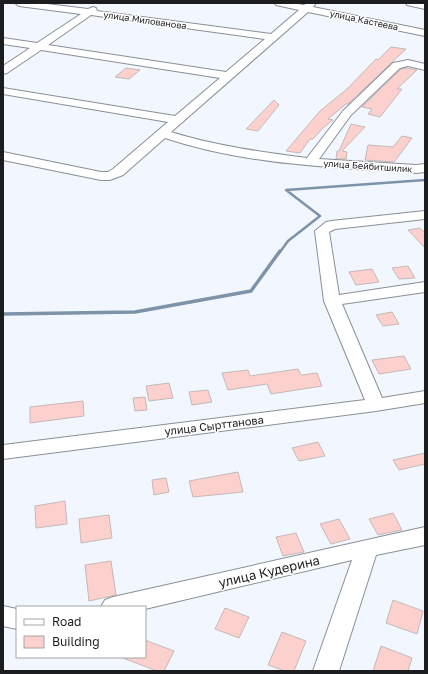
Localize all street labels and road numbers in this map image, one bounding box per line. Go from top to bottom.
street label: улица Кастеева [329,7,399,33]
street label: улица Милованова [103,9,187,31]
street label: улица Бейбитшилик [323,157,413,175]
street label: улица Сырттанова [164,412,264,438]
street label: улица Кудерина [217,552,321,590]

